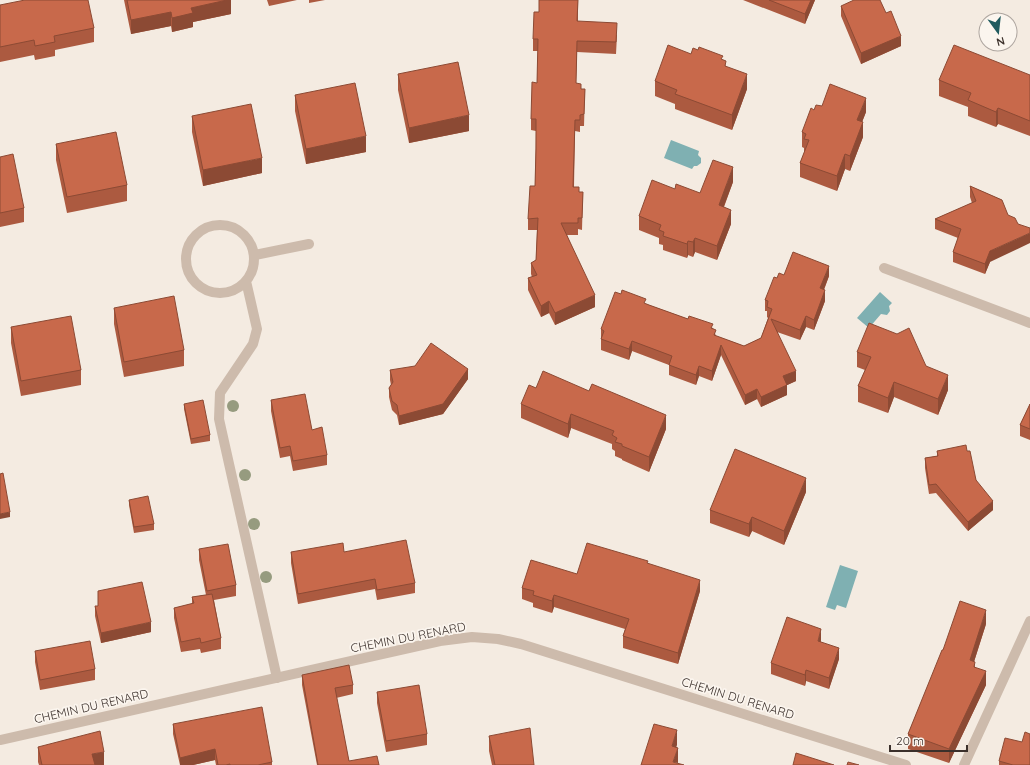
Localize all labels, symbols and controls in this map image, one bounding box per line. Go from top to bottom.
north arrow [978,12,1018,52]
text: N [995,34,1006,49]
street label: CHEMIN DU RENARD [349,618,467,655]
street label: CHEMIN DU RENARD [680,674,796,722]
street label: CHEMIN DU RENARD [32,685,150,726]
scale bar [890,727,967,753]
text: 20 m [896,733,924,748]

